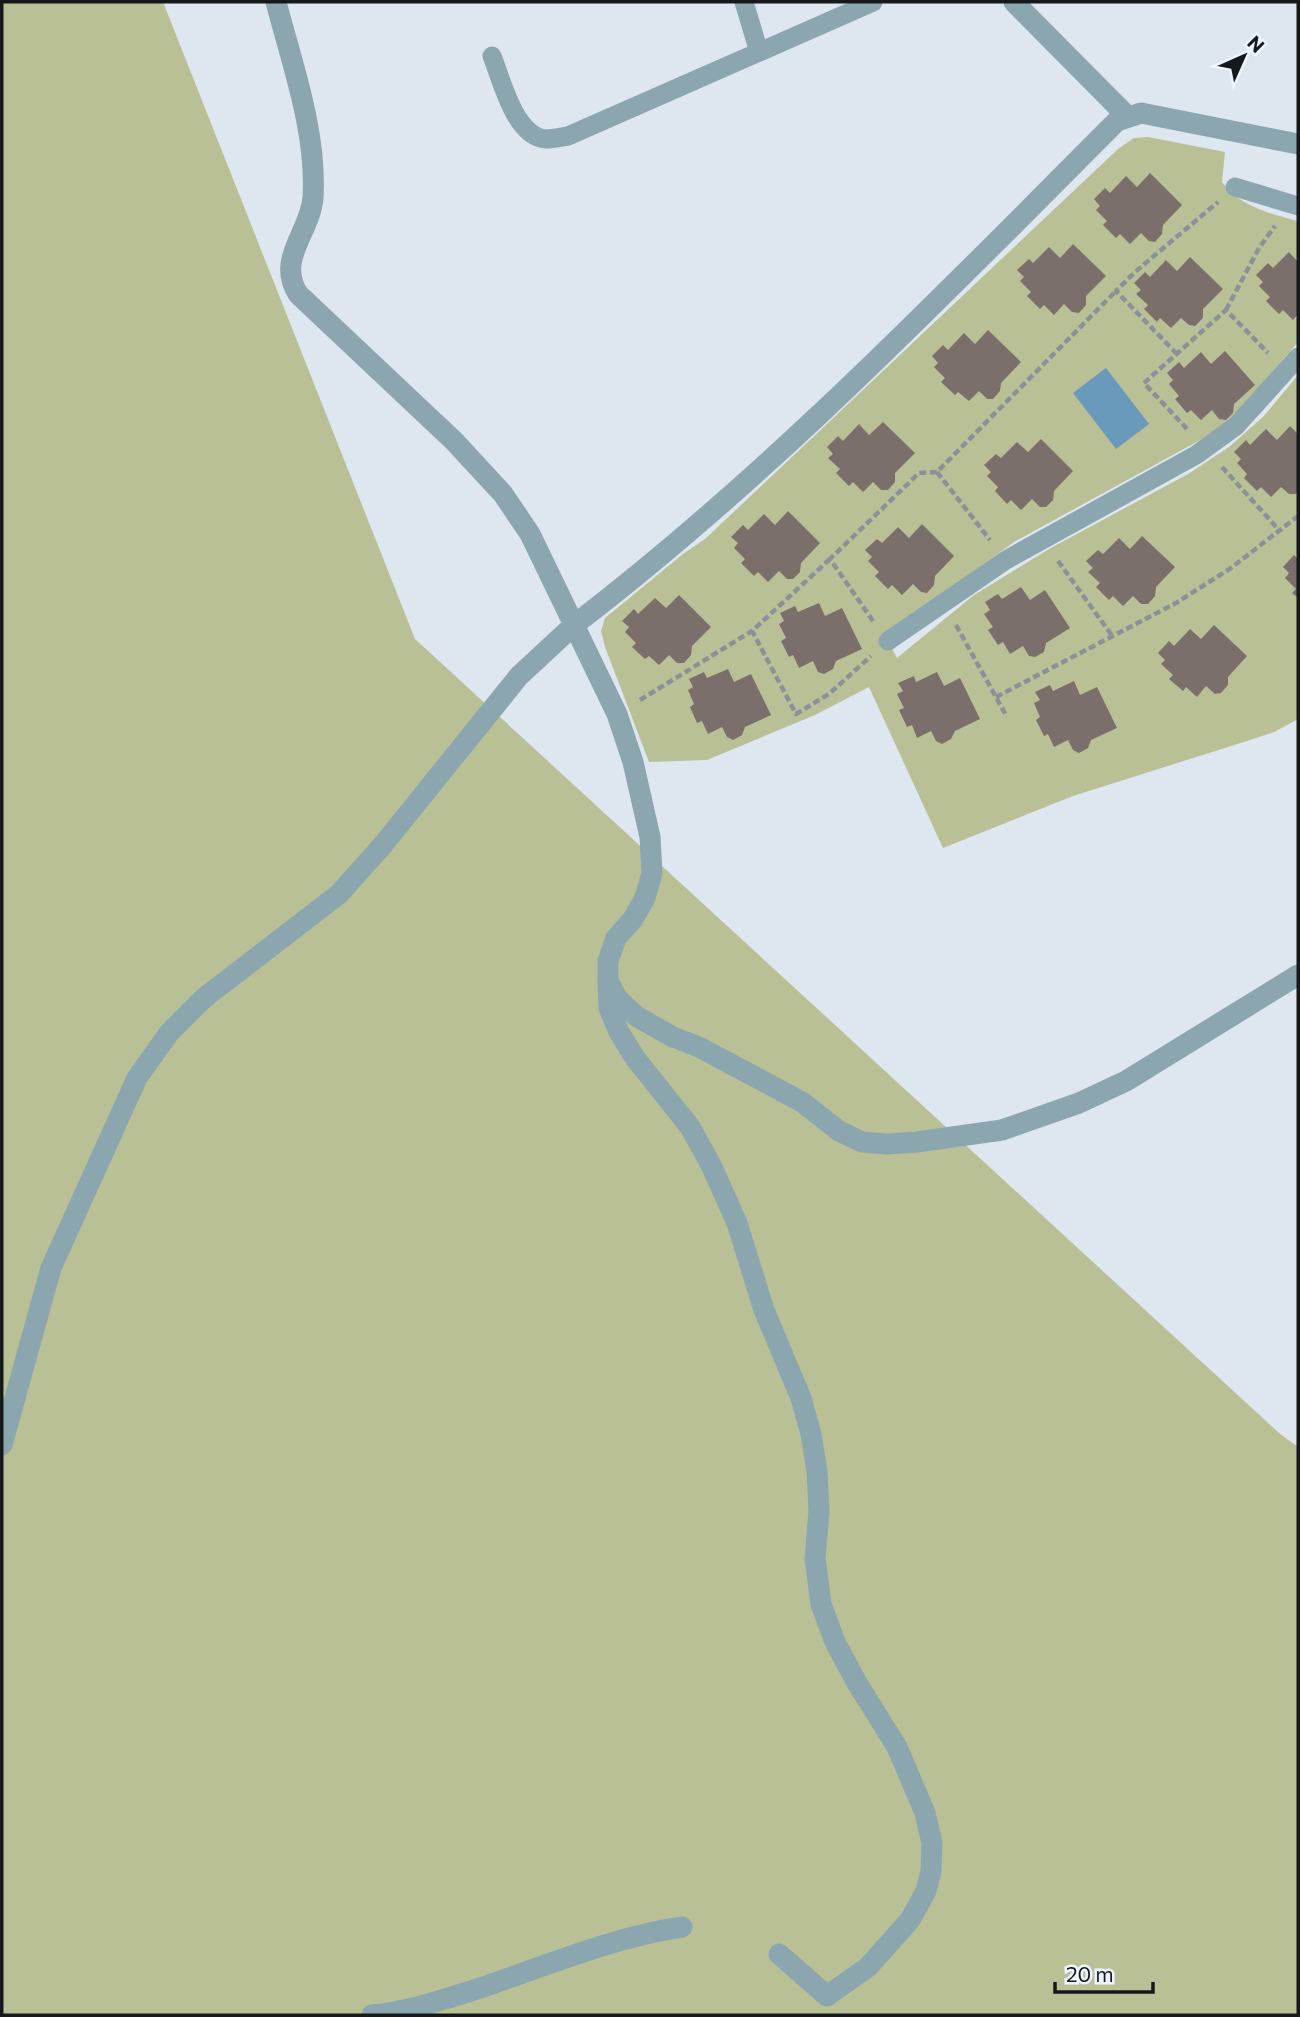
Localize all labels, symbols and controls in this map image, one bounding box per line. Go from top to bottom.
north arrow [1209,21,1279,91]
text: N [1243,30,1270,57]
scale bar [1055,1951,1153,1995]
text: 20 m [1066,1961,1114,1986]

